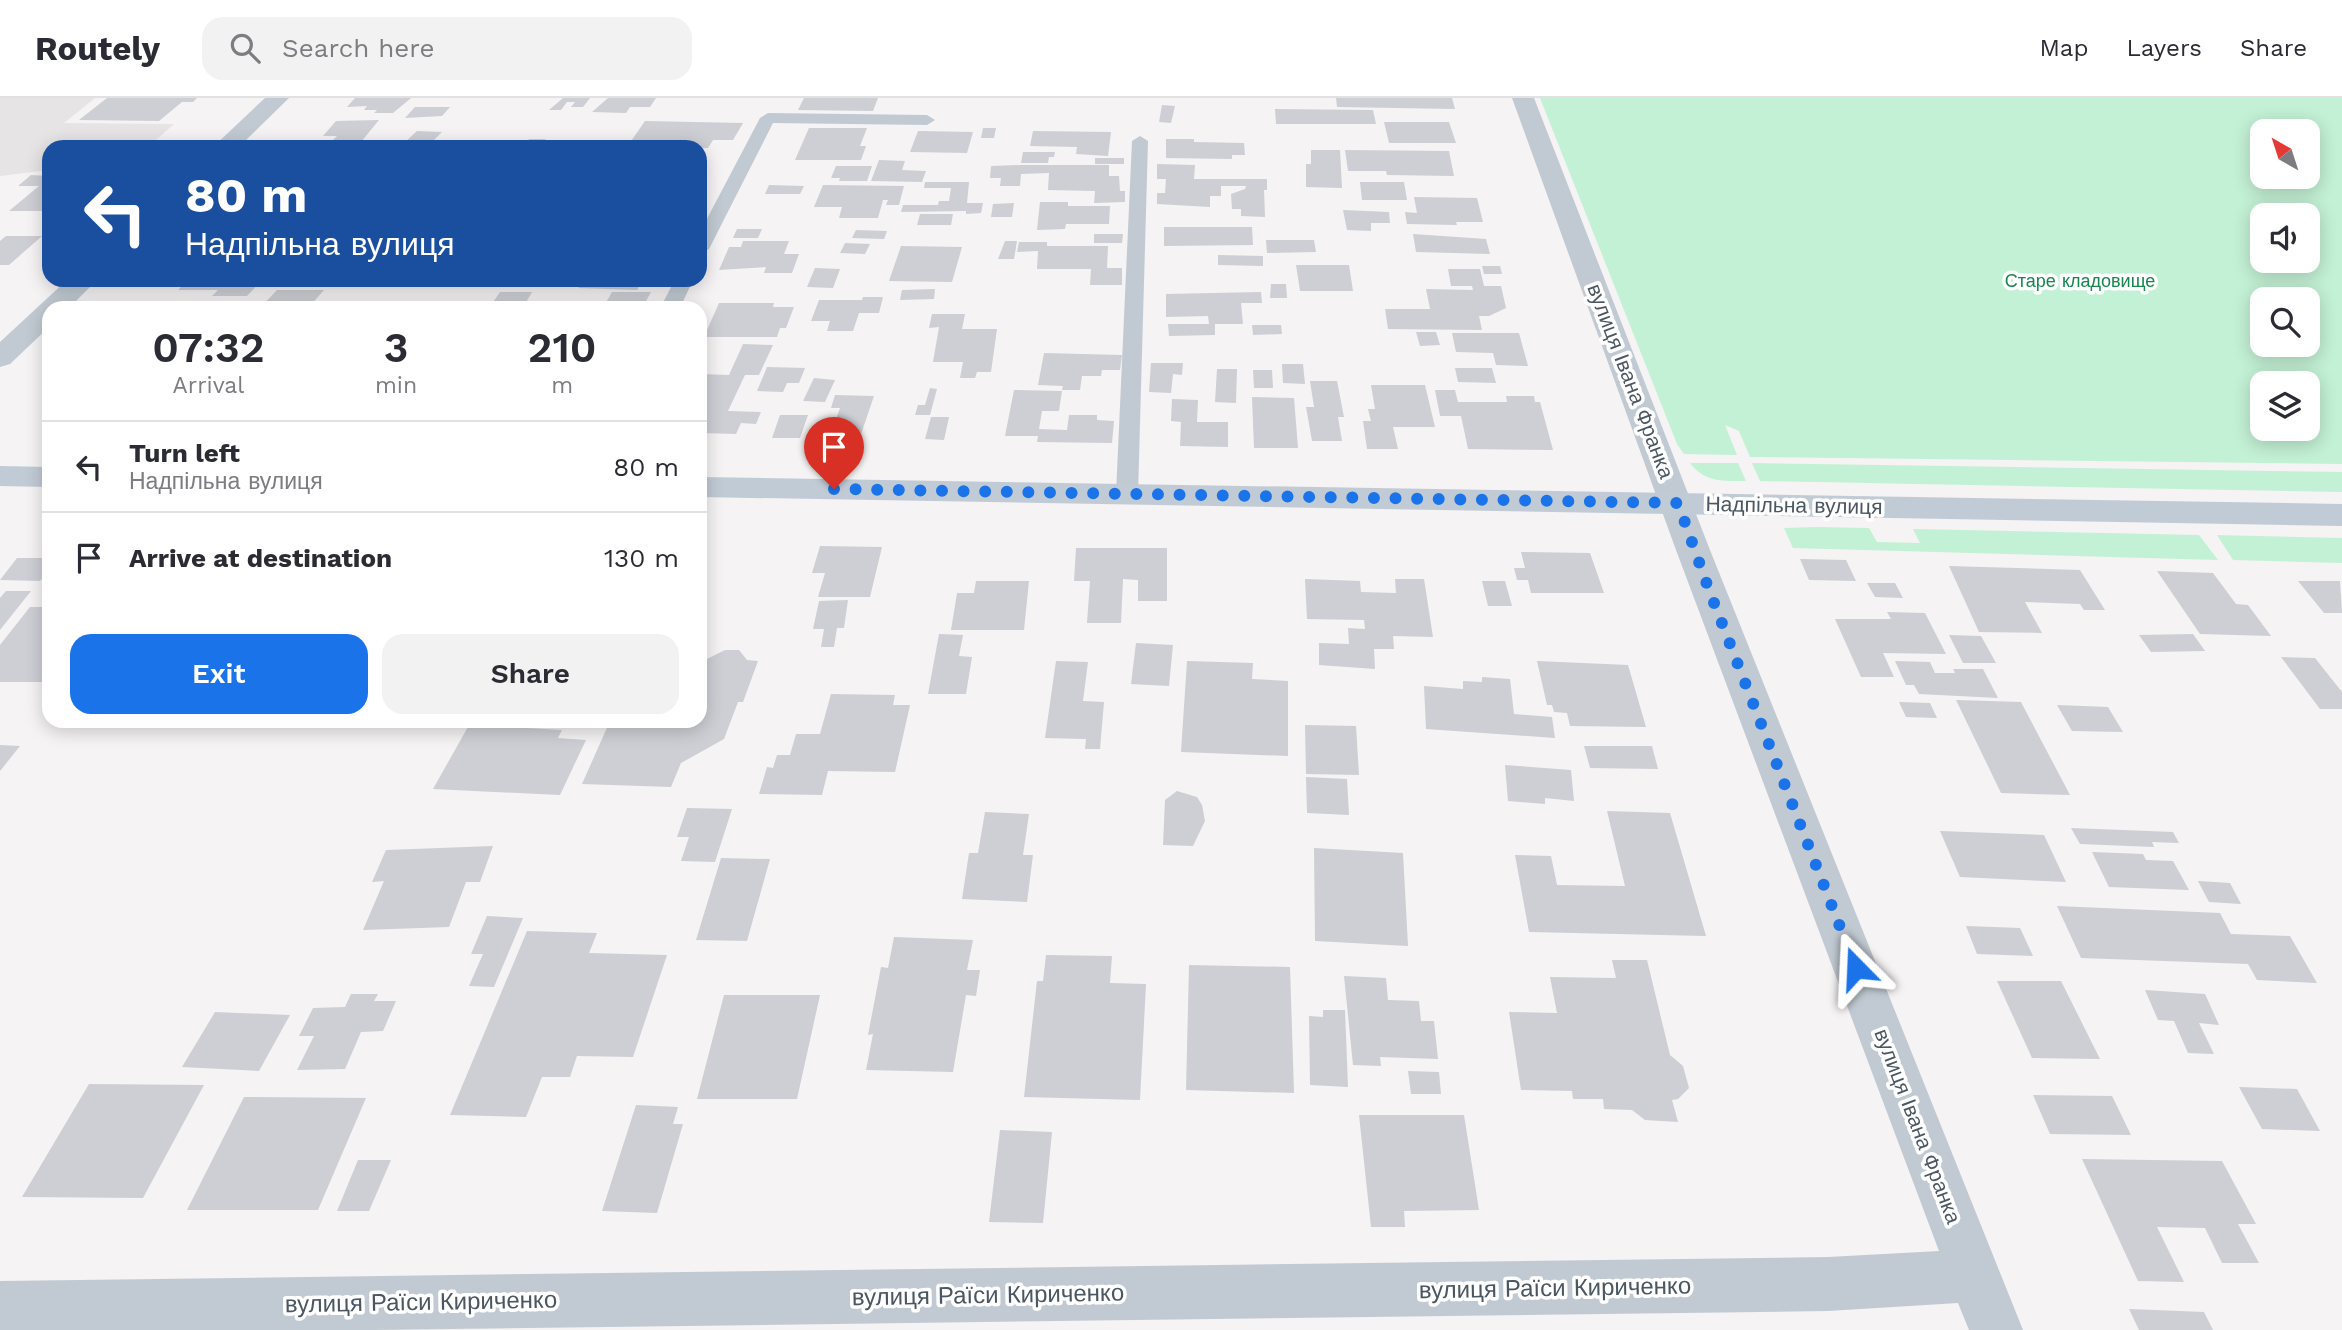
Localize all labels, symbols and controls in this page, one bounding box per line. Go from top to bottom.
search box [202,17,692,80]
text: Routely [35,29,160,68]
icon: search [226,29,264,67]
text: Search here [282,33,434,63]
text: Map [2040,34,2088,62]
text: Layers [2126,34,2202,62]
text: Share [2240,34,2307,62]
north arrow [2250,119,2320,189]
map controls [2250,119,2320,441]
text: 80 m [185,166,307,224]
icon: left [70,168,161,259]
button: sound [2250,203,2320,273]
text: Надпільна вулиця [185,225,455,263]
park label: Старе кладовище [2005,270,2155,291]
street label: вулиця Івана Франка [1582,280,1680,482]
button: search [2250,287,2320,357]
text: 07:32 [152,323,265,372]
text: 3 [384,323,408,372]
text: 210 [528,323,597,372]
button: layers [2250,371,2320,441]
text: Arrival [173,372,244,399]
text: min [375,372,417,399]
text: m [551,372,573,399]
pin [804,417,864,489]
icon: arrive [815,428,853,466]
text: Turn left [129,438,240,468]
icon: left [70,448,108,486]
text: 80 m [613,452,679,482]
text: Надпільна вулиця [129,468,323,495]
street label: Надпільна вулиця [1705,491,1883,519]
icon: arrive [70,539,108,577]
text: Arrive at destination [129,543,392,573]
text: 130 m [604,543,679,573]
button: Exit [70,634,368,714]
button: Share [382,634,679,714]
position arrow [1819,931,1893,1005]
street label: вулиця Івана Франка [1869,1025,1967,1227]
street label: вулиця Раїси Кириченко [1419,1272,1691,1304]
street label: вулиця Раїси Кириченко [852,1279,1124,1311]
street label: вулиця Раїси Кириченко [285,1286,557,1318]

